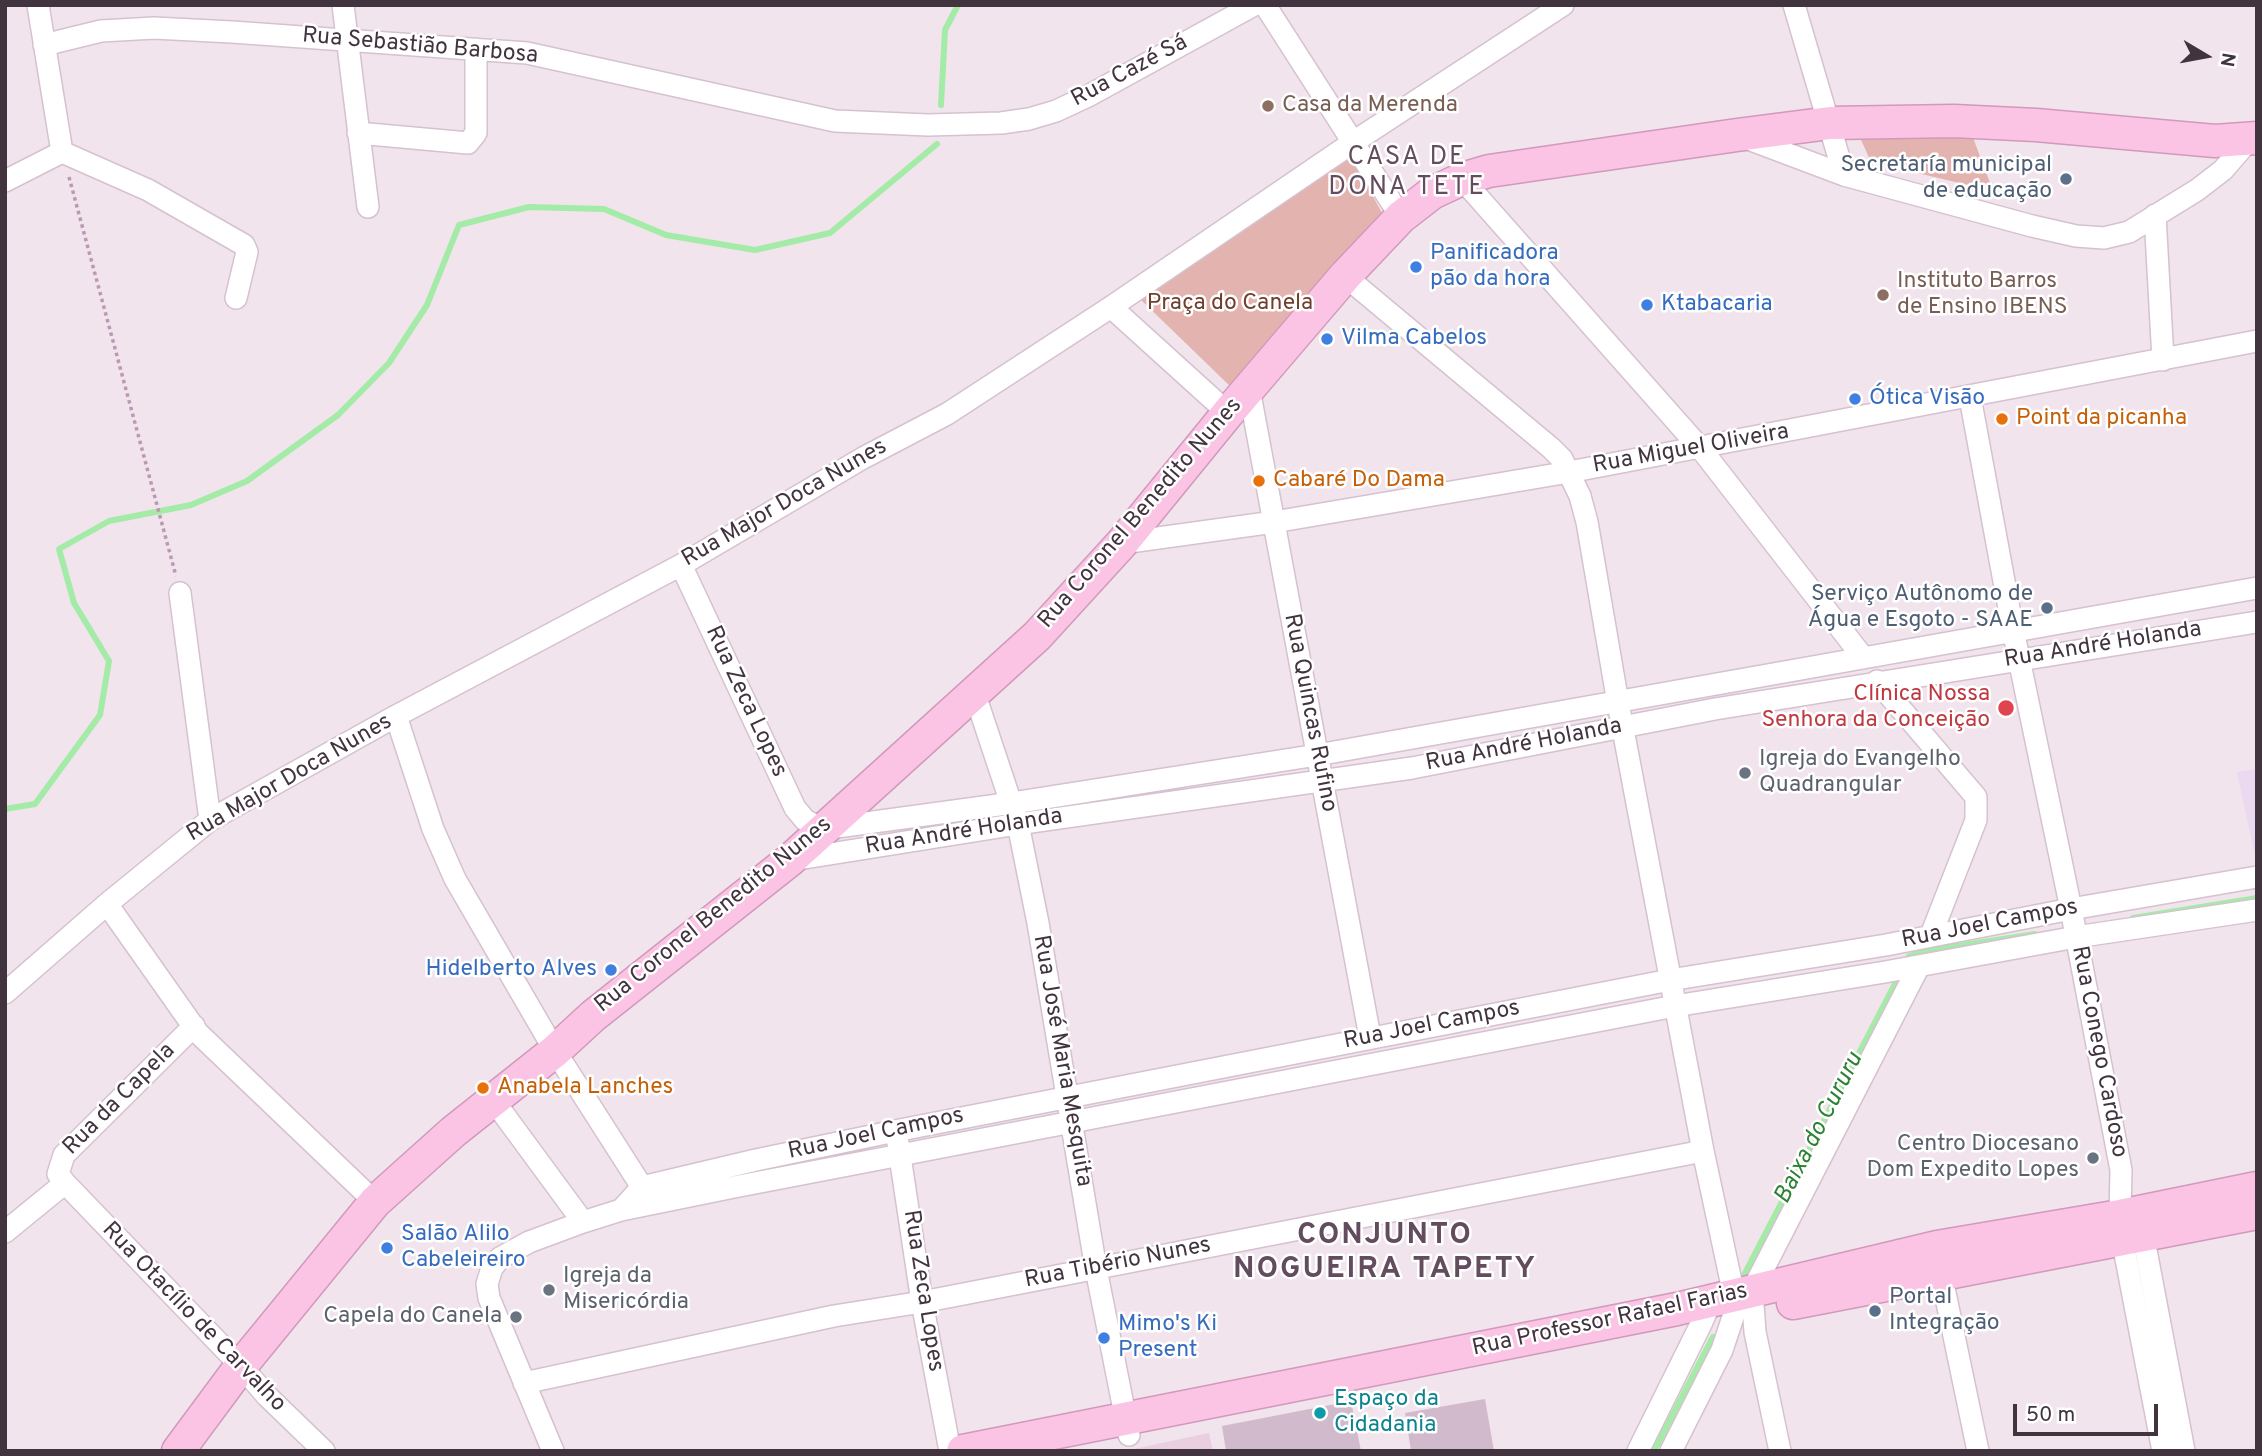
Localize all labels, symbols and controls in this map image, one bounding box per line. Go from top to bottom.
north arrow [2171,21,2241,91]
street label: Rua Sebastião Barbosa [301,23,539,71]
street label: Rua Cazé Sá [1067,30,1193,114]
text: N [2214,51,2240,68]
place label: Casa da Merenda [1282,92,1458,120]
marker: Casa da Merenda [1260,98,1276,114]
district label: CASA DE DONA TETE [1329,143,1485,204]
place label: Secretaría municipal de educação [1840,152,2052,206]
marker: Secretaría municipal de educação [2058,171,2074,187]
place label: Panificadora pão da hora [1430,240,1559,294]
marker: Panificadora pão da hora [1408,259,1424,275]
place label: Instituto Barros de Ensino IBENS [1897,268,2068,322]
marker: Instituto Barros de Ensino IBENS [1875,287,1891,303]
park label: Praça do Canela [1147,290,1313,318]
place label: Ktabacaria [1661,291,1773,319]
marker: Ktabacaria [1639,297,1655,313]
place label: Vilma Cabelos [1341,325,1487,353]
marker: Vilma Cabelos [1319,331,1335,347]
place label: Ótica Visão [1869,385,1985,413]
marker: Ótica Visão [1847,391,1863,407]
street label: Rua Coronel Benedito Nunes [1033,393,1249,635]
place label: Point da picanha [2016,405,2187,433]
marker: Point da picanha [1994,411,2010,427]
street label: Rua Miguel Oliveira [1591,419,1791,481]
street label: Rua Major Doca Nunes [678,434,892,574]
place label: Cabaré Do Dama [1273,467,1445,495]
marker: Cabaré Do Dama [1251,473,1267,489]
place label: Serviço Autônomo de Água e Esgoto - SAAE [1808,581,2033,635]
marker: Serviço Autônomo de Água e Esgoto - SAAE [2039,600,2055,616]
street label: Rua Quincas Rufino [1276,611,1342,815]
street label: Rua André Holanda [2002,617,2204,675]
street label: Rua Zeca Lopes [698,622,792,782]
place label: Clínica Nossa Senhora da Conceição [1762,681,1990,735]
marker: Clínica Nossa Senhora da Conceição [1996,698,2016,718]
street label: Rua Major Doca Nunes [183,709,397,849]
street label: Rua André Holanda [1424,713,1624,779]
place label: Igreja do Evangelho Quadrangular [1759,746,1961,800]
marker: Igreja do Evangelho Quadrangular [1737,765,1753,781]
street label: Rua André Holanda [863,804,1065,862]
street label: Rua Coronel Benedito Nunes [590,812,838,1020]
street label: Rua Joel Campos [1900,894,2080,956]
street label: Rua José Maria Mesquita [1025,933,1097,1189]
street label: Rua Conego Cardoso [2064,944,2132,1160]
place label: Hidelberto Alves [426,956,597,984]
marker: Hidelberto Alves [603,962,619,978]
street label: Rua Joel Campos [1342,995,1522,1057]
street label: Rua da Capela [58,1038,182,1162]
water label: Baixa do Cururu [1769,1048,1871,1210]
place label: Anabela Lanches [497,1074,673,1102]
marker: Anabela Lanches [475,1080,491,1096]
street label: Rua Joel Campos [786,1103,966,1167]
place label: Centro Diocesano Dom Expedito Lopes [1867,1131,2079,1185]
marker: Centro Diocesano Dom Expedito Lopes [2085,1150,2101,1166]
street label: Rua Zeca Lopes [896,1208,948,1374]
street label: Rua Otacílio de Carvalho [95,1217,291,1419]
district label: CONJUNTO NOGUEIRA TAPETY [1235,1219,1535,1290]
place label: Salão Alilo Cabeleireiro [401,1221,526,1275]
street label: Rua Tibério Nunes [1023,1232,1213,1296]
marker: Salão Alilo Cabeleireiro [379,1240,395,1256]
place label: Igreja da Misericórdia [563,1263,689,1317]
street label: Rua Professor Rafael Farias [1470,1278,1750,1364]
marker: Igreja da Misericórdia [541,1282,557,1298]
place label: Portal Integração [1889,1284,2000,1338]
place label: Capela do Canela [323,1303,502,1331]
marker: Portal Integração [1867,1303,1883,1319]
marker: Capela do Canela [508,1309,524,1325]
place label: Mimo's Ki Present [1118,1311,1217,1365]
marker: Mimo's Ki Present [1096,1330,1112,1346]
place label: Espaço da Cidadania [1334,1386,1439,1440]
scale bar [2017,1390,2162,1434]
text: 50 m [2026,1402,2075,1429]
marker: Espaço da Cidadania [1312,1405,1328,1421]

